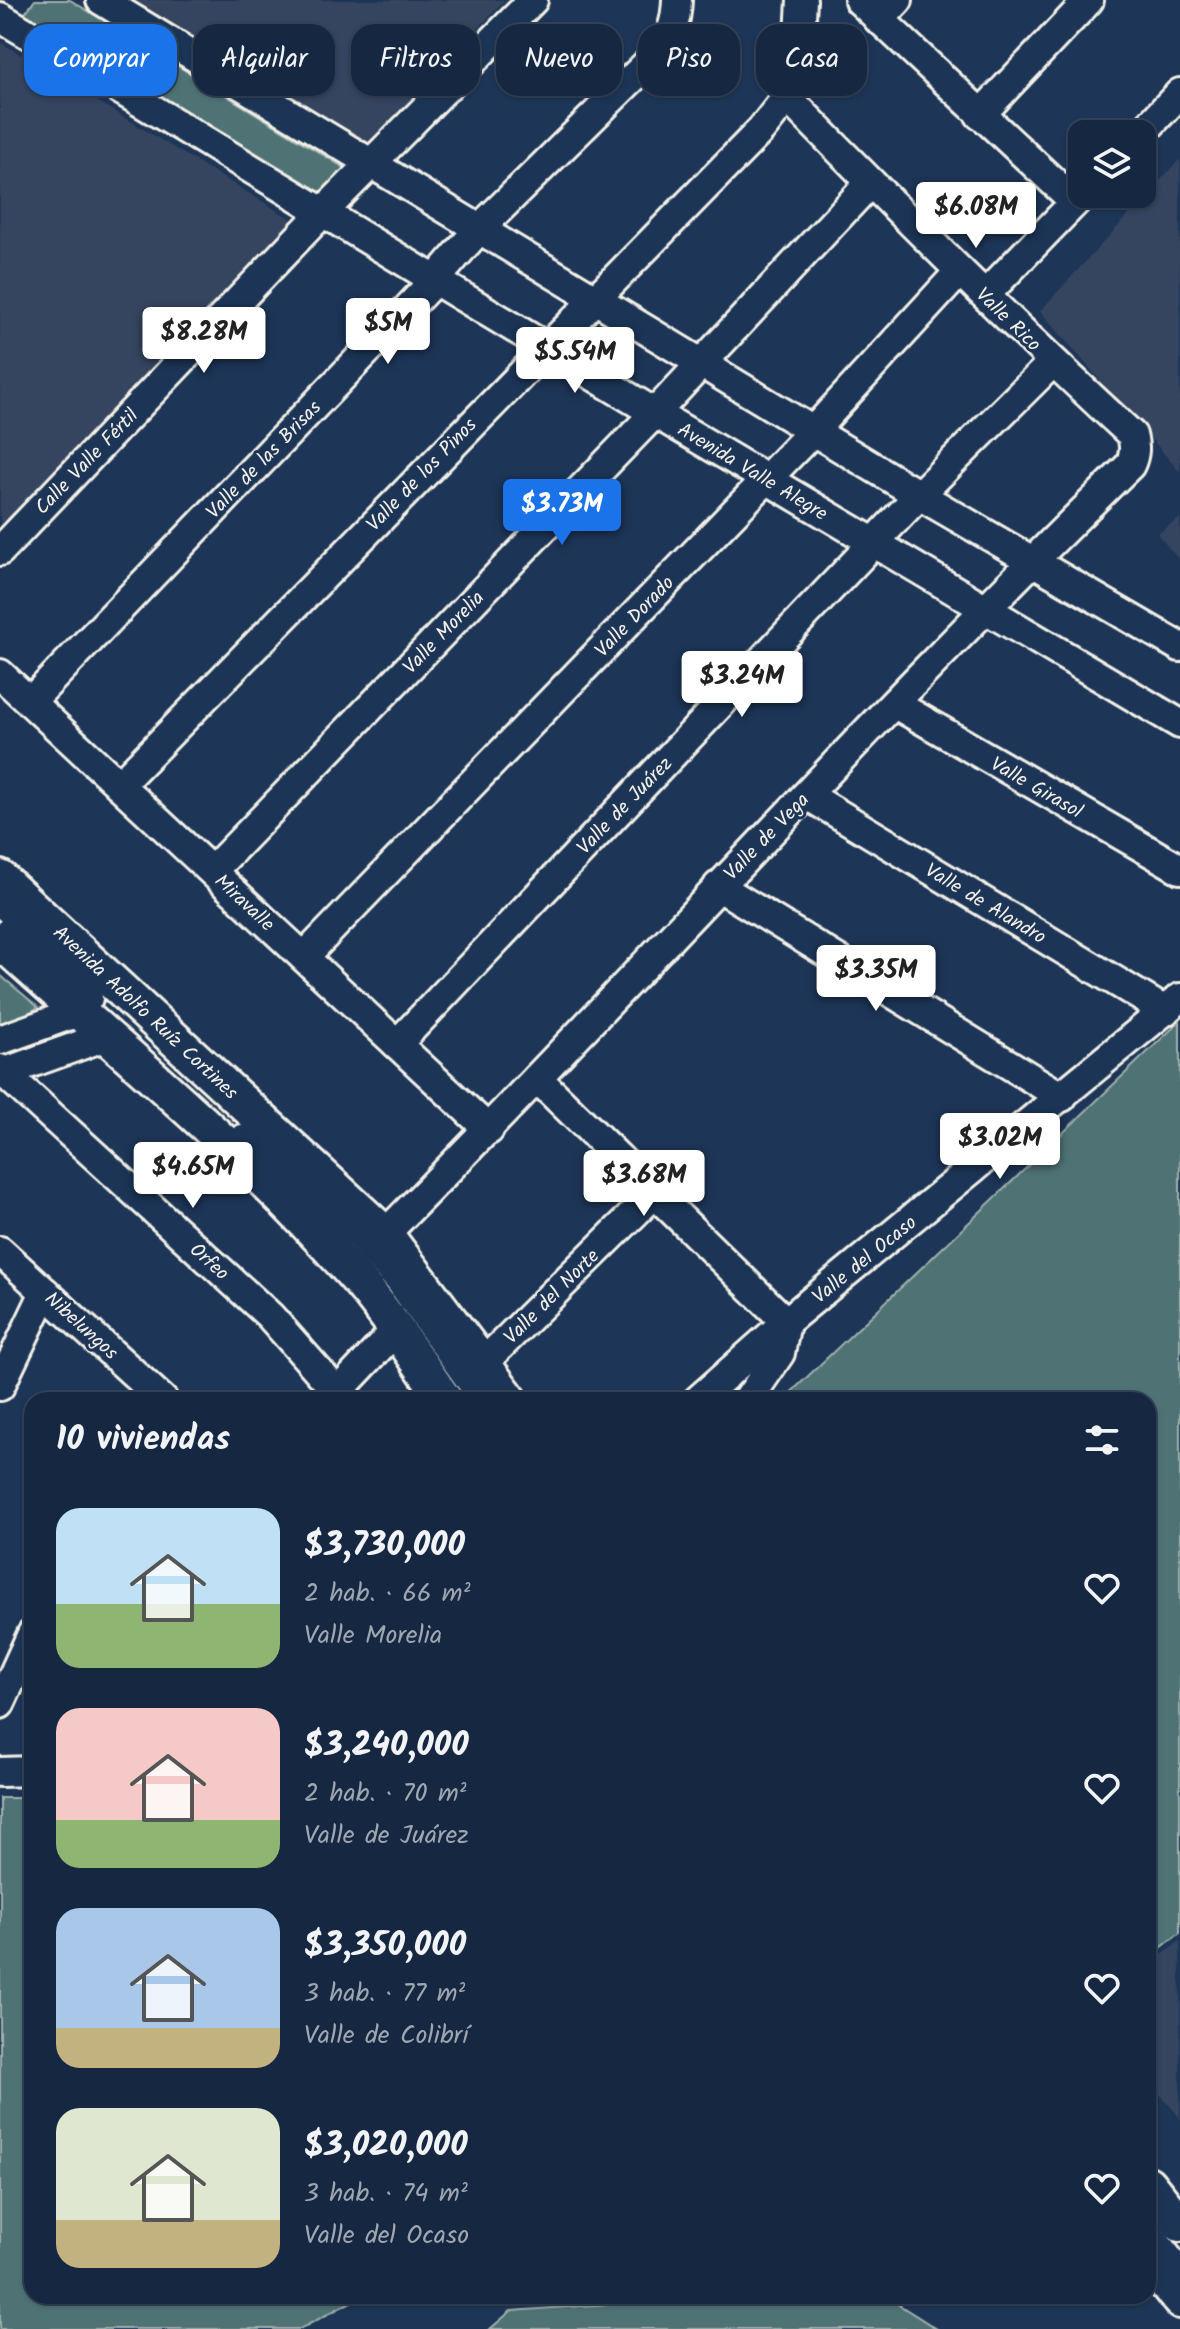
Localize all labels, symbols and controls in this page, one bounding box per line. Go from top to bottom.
chip: Comprar [24,24,177,96]
chip: Alquilar [193,24,335,96]
chip: Filtros [351,24,480,96]
chip: Nuevo [496,24,622,96]
chip: Piso [638,24,740,96]
chip: Casa [756,24,867,96]
map controls [1068,120,1156,208]
button: layers [1068,120,1156,208]
pin: $6.08M [911,182,1041,250]
text: $6.08M [934,187,1018,229]
street label: Valle Rico [967,281,1048,360]
pin: $5M [349,298,427,366]
text: $5M [364,303,412,345]
pin: $8.28M [139,307,269,375]
text: $8.28M [160,312,248,354]
pin: $5.54M [510,327,640,395]
text: $5.54M [534,332,616,374]
street label: Valle de las Brisas [199,393,330,527]
street label: Calle Valle Fértil [28,401,147,523]
street label: Valle de los Pinos [359,411,486,540]
street label: Avenida Valle Alegre [671,415,833,530]
pin: $3.73M [497,479,627,547]
text: $3.73M [521,484,603,526]
street label: Valle Dorado [588,569,683,666]
street label: Valle Morelia [396,584,493,683]
pin: $3.24M [677,651,807,719]
text: $3.24M [700,656,784,698]
street label: Valle Girasol [984,749,1088,828]
street label: Valle de Juárez [570,750,681,863]
street label: Valle de Vega [717,786,818,889]
street label: Valle de Alandro [918,856,1052,954]
street label: Miravalle [206,867,281,940]
street label: Avenida Adolfo Ruíz Cortines [44,918,245,1109]
pin: $3.35M [811,945,941,1013]
text: $3.35M [835,950,917,992]
pin: $3.02M [935,1113,1065,1181]
text: $3.02M [958,1118,1042,1160]
pin: $4.65M [128,1142,258,1210]
text: $4.65M [152,1147,234,1189]
pin: $3.68M [579,1150,709,1218]
text: $3.68M [602,1155,686,1197]
street label: Valle del Ocaso [806,1208,925,1313]
street label: Orfeo [181,1236,236,1289]
street label: Valle del Norte [497,1242,608,1353]
street label: Nibelungos [36,1284,125,1369]
text: 10 viviendas [56,1413,230,1467]
icon: filters [1080,1418,1124,1462]
text: $3,730,000 [304,1519,465,1573]
icon: home [120,1540,216,1636]
icon: heart [1080,1566,1124,1610]
text: 2 hab. · 66 m² [304,1573,471,1615]
text: Valle Morelia [304,1615,442,1657]
text: $3,240,000 [304,1719,469,1773]
icon: home [120,1740,216,1836]
icon: heart [1080,1766,1124,1810]
text: 2 hab. · 70 m² [304,1773,467,1815]
text: Valle de Juárez [304,1815,469,1857]
text: $3,350,000 [304,1919,466,1973]
icon: home [120,1940,216,2036]
icon: heart [1080,1966,1124,2010]
text: 3 hab. · 77 m² [304,1973,465,2015]
text: Valle de Colibrí [304,2015,468,2057]
text: $3,020,000 [304,2119,468,2173]
icon: home [120,2140,216,2236]
icon: heart [1080,2166,1124,2210]
text: 3 hab. · 74 m² [304,2173,468,2215]
text: Valle del Ocaso [304,2215,469,2257]

